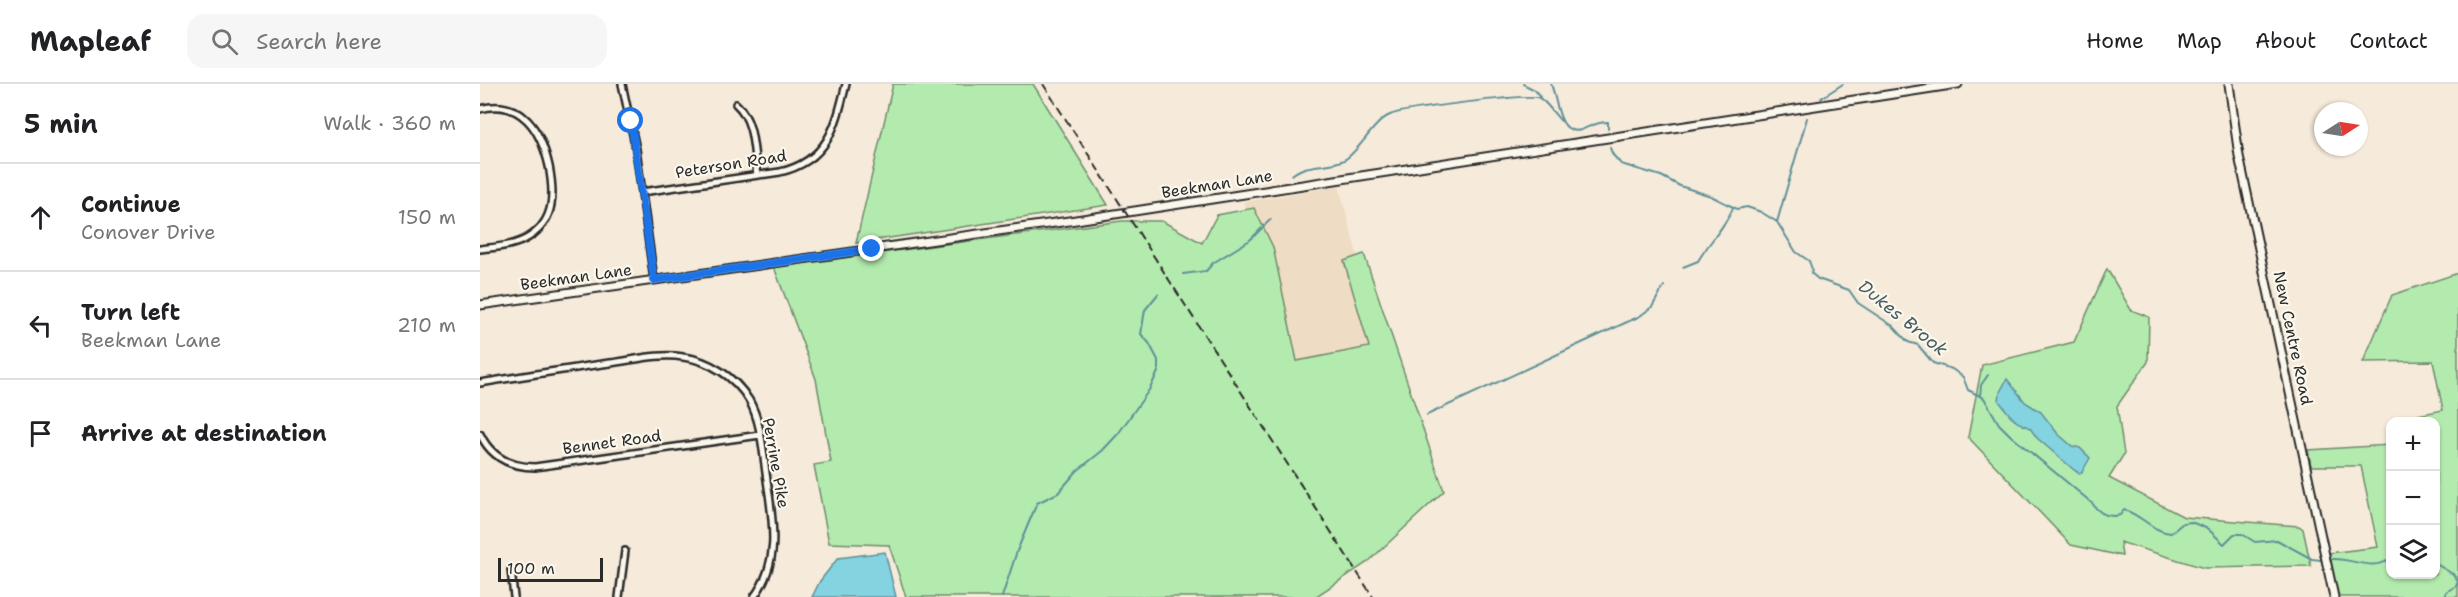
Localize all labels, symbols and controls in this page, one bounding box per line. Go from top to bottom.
search box [187,14,607,68]
text: Mapleaf [30,22,151,60]
icon: search [208,25,241,58]
text: Search here [256,27,382,56]
text: Home [2086,27,2144,55]
text: Map [2177,27,2222,55]
text: About [2255,27,2316,55]
text: Contact [2349,27,2428,55]
north arrow [2314,102,2368,156]
text: 5 min [24,106,98,141]
route start [617,107,643,133]
text: Walk · 360 m [323,110,456,136]
street label: Peterson Road [674,145,788,183]
street label: Beekman Lane [1160,165,1274,203]
text: Continue [81,190,181,219]
icon: ahead [24,201,57,234]
text: 150 m [398,204,456,230]
text: Conover Drive [81,219,216,245]
route end [858,235,884,261]
street label: Beekman Lane [519,259,633,295]
street label: New Centre Road [2269,269,2317,407]
water label: Dukes Brook [1853,275,1953,362]
text: Turn left [81,298,180,327]
icon: left [24,309,57,342]
text: 210 m [397,312,456,338]
text: Beekman Lane [81,327,221,353]
street label: Perrine Pike [758,416,794,510]
icon: arrive [24,417,57,450]
map controls [2386,417,2440,579]
button: + [2386,417,2440,471]
text: Arrive at destination [81,419,327,448]
street label: Bennet Road [561,425,663,459]
button: − [2386,471,2440,525]
button: layers [2386,525,2440,579]
scale bar [498,555,603,582]
text: 100 m [507,558,555,579]

